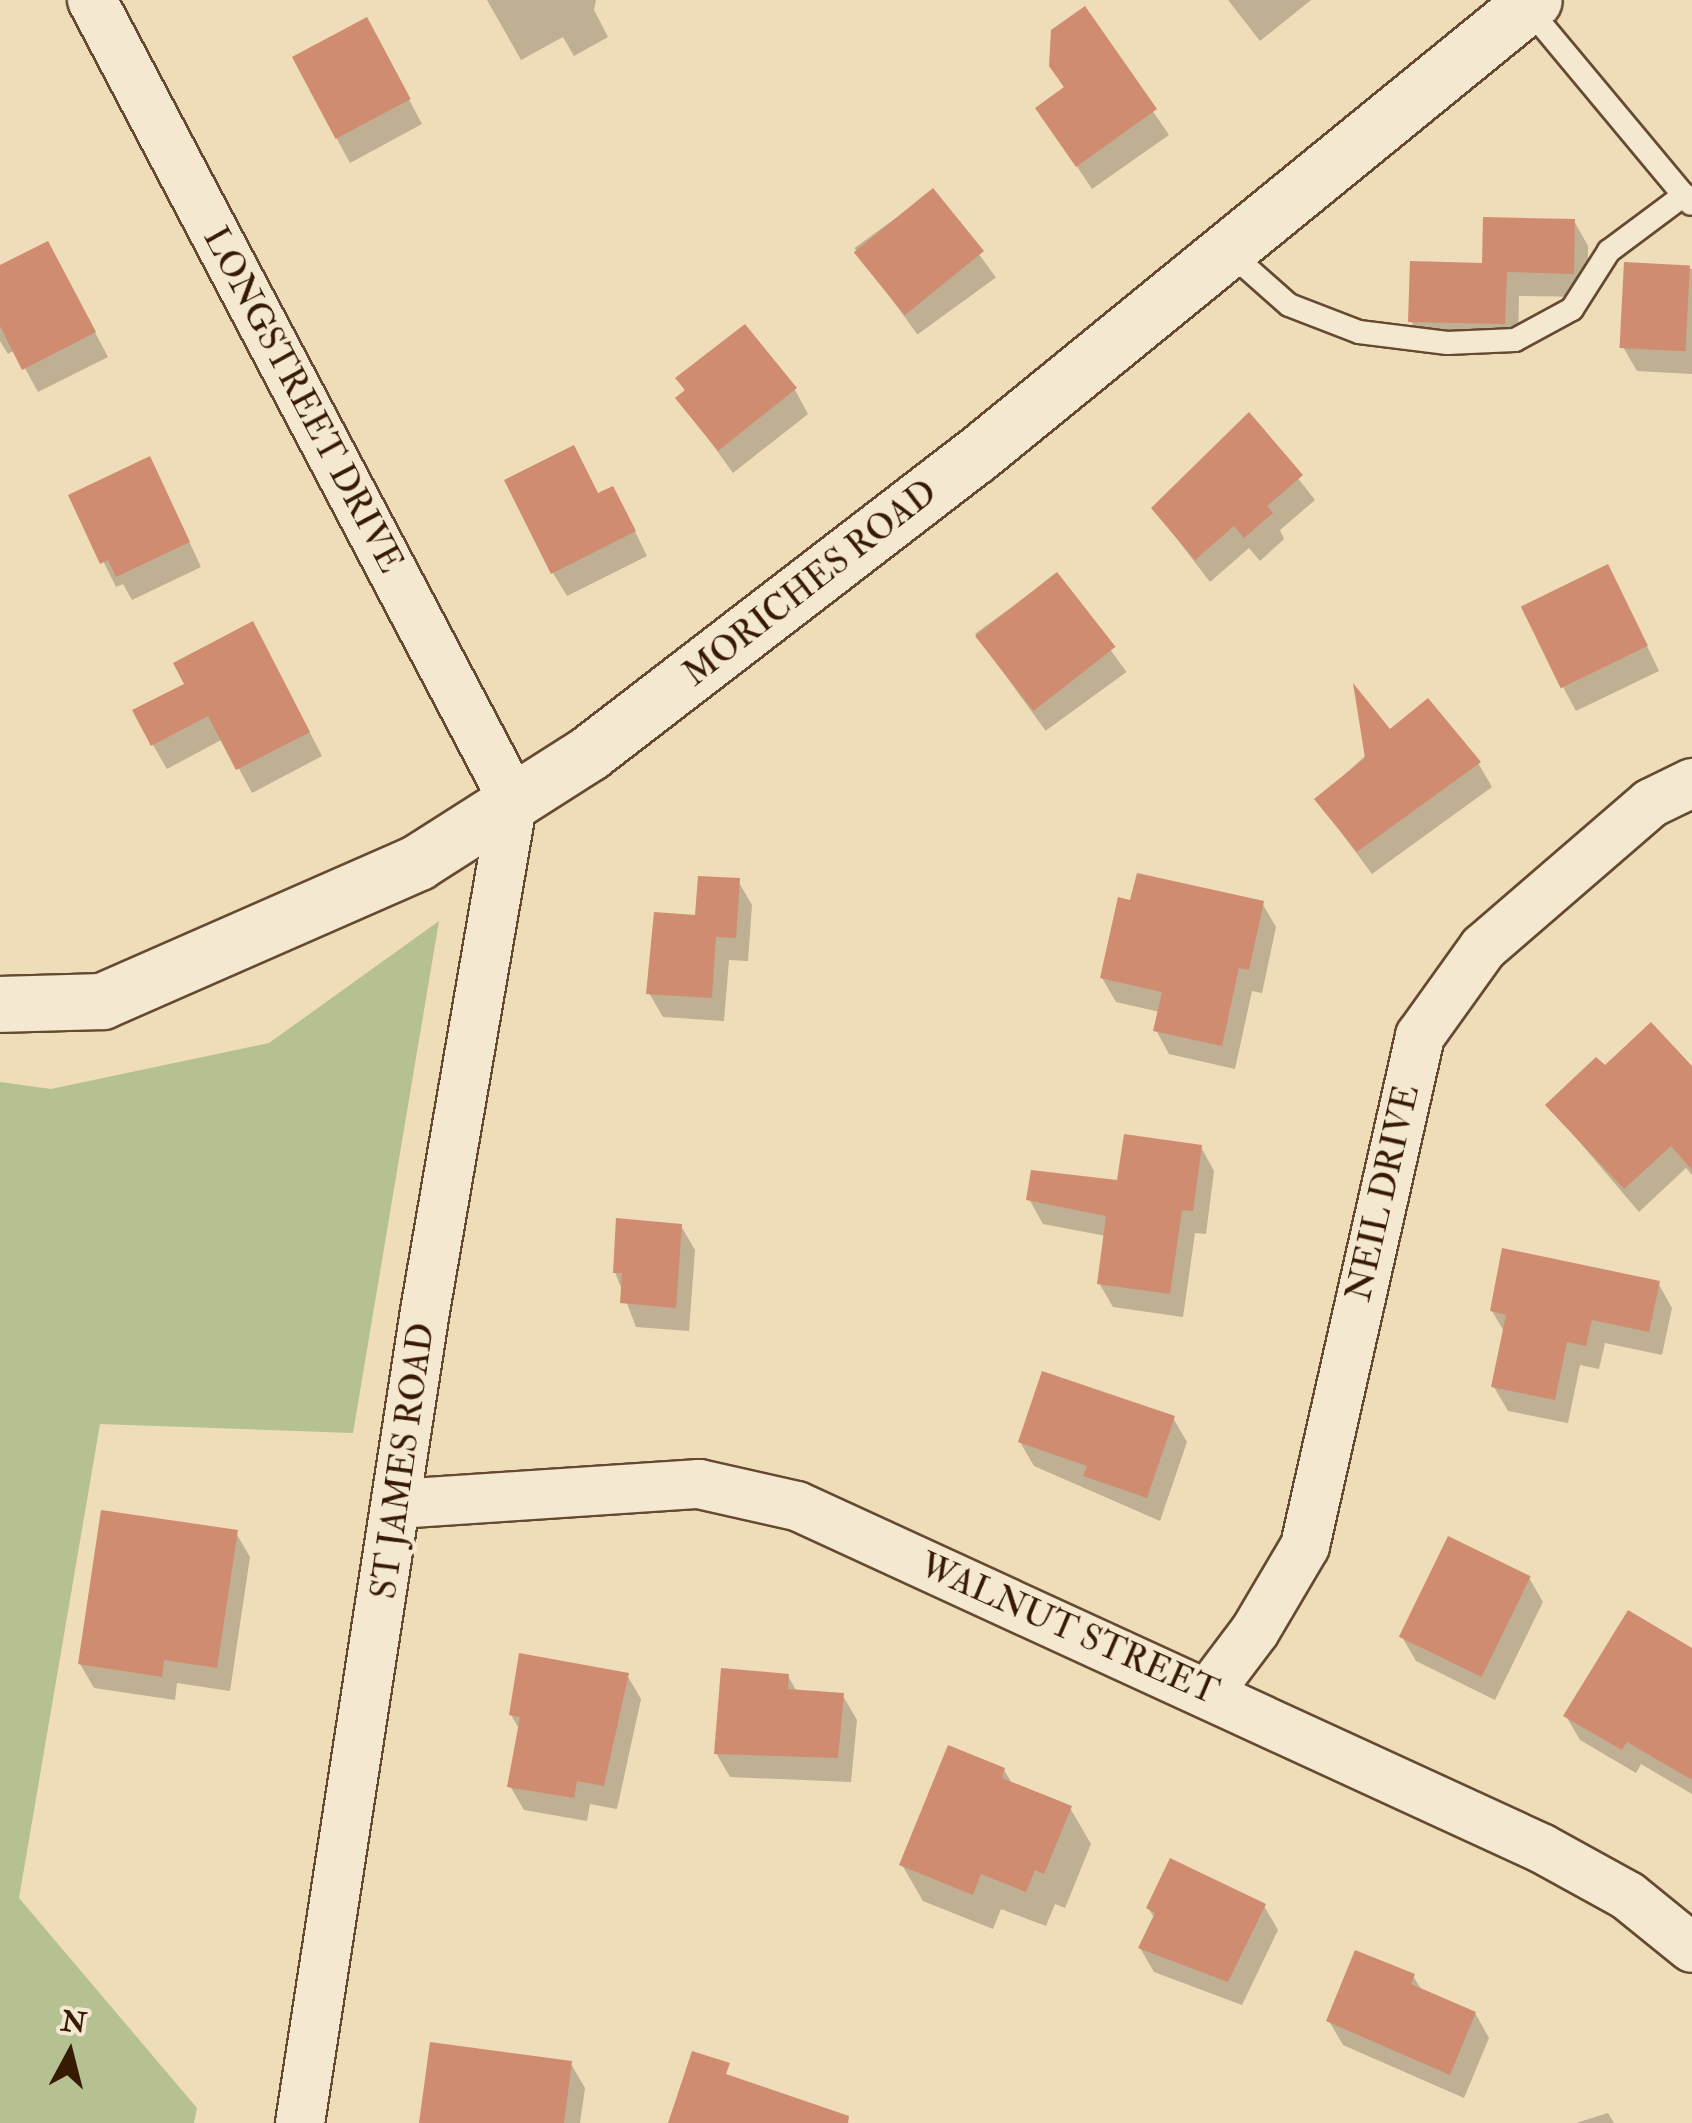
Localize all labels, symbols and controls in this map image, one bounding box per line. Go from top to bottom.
street label: LONGSTREET DRIVE [194,220,412,580]
street label: MORICHES ROAD [675,471,945,695]
street label: NEIL DRIVE [1338,1081,1428,1305]
street label: ST JAMES ROAD [363,1320,443,1602]
street label: WALNUT STREET [913,1544,1225,1714]
north arrow [20,2003,120,2103]
text: N [59,2004,88,2042]

